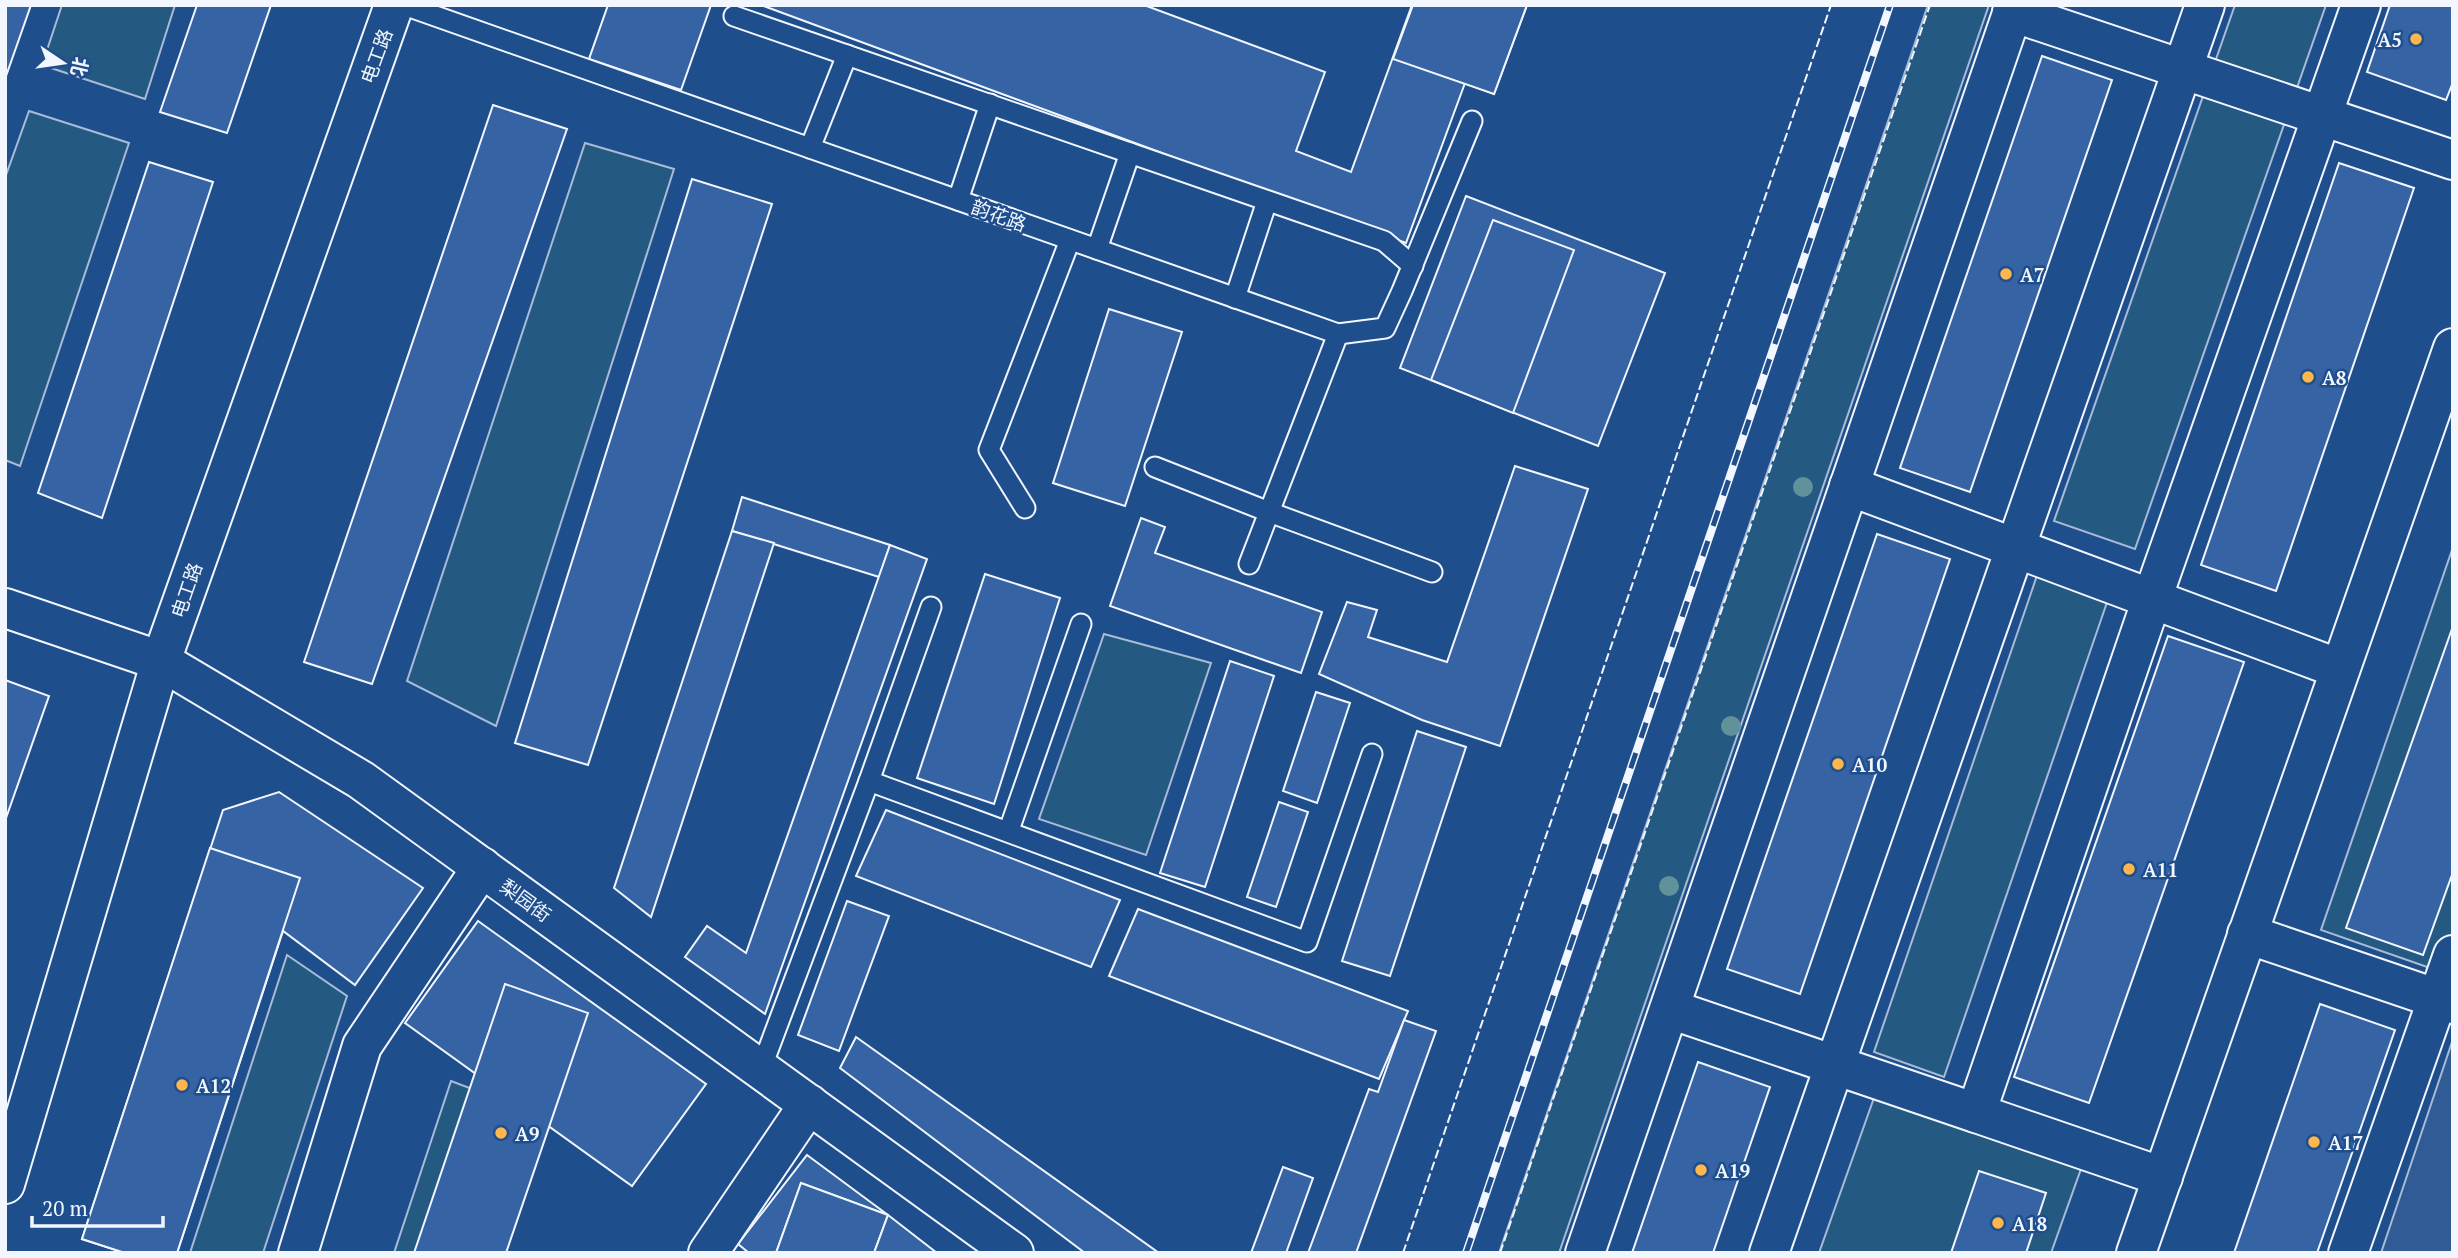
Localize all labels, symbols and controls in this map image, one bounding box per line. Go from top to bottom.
street label: 电工路 [355,25,397,87]
place label: A5 [2377,27,2402,52]
north arrow [28,28,98,98]
marker: A5 [2408,31,2424,47]
text: 北 [66,55,94,79]
street label: 韵花路 [968,194,1030,236]
place label: A7 [2020,262,2045,287]
marker: A7 [1998,266,2014,282]
place label: A8 [2322,365,2347,390]
marker: A8 [2300,369,2316,385]
street label: 电工路 [165,559,207,621]
place label: A10 [1852,752,1888,777]
marker: A10 [1830,756,1846,772]
place label: A11 [2143,857,2178,882]
marker: A11 [2121,861,2137,877]
street label: 梨园街 [496,873,556,927]
place label: A12 [196,1073,231,1098]
marker: A12 [174,1077,190,1093]
place label: A9 [515,1121,540,1146]
marker: A9 [493,1125,509,1141]
place label: A17 [2328,1130,2363,1155]
marker: A17 [2306,1134,2322,1150]
place label: A19 [1715,1158,1751,1183]
marker: A19 [1693,1162,1709,1178]
scale bar [32,1184,163,1228]
text: 20 m [42,1194,88,1222]
place label: A18 [2012,1211,2048,1236]
marker: A18 [1990,1215,2006,1231]

